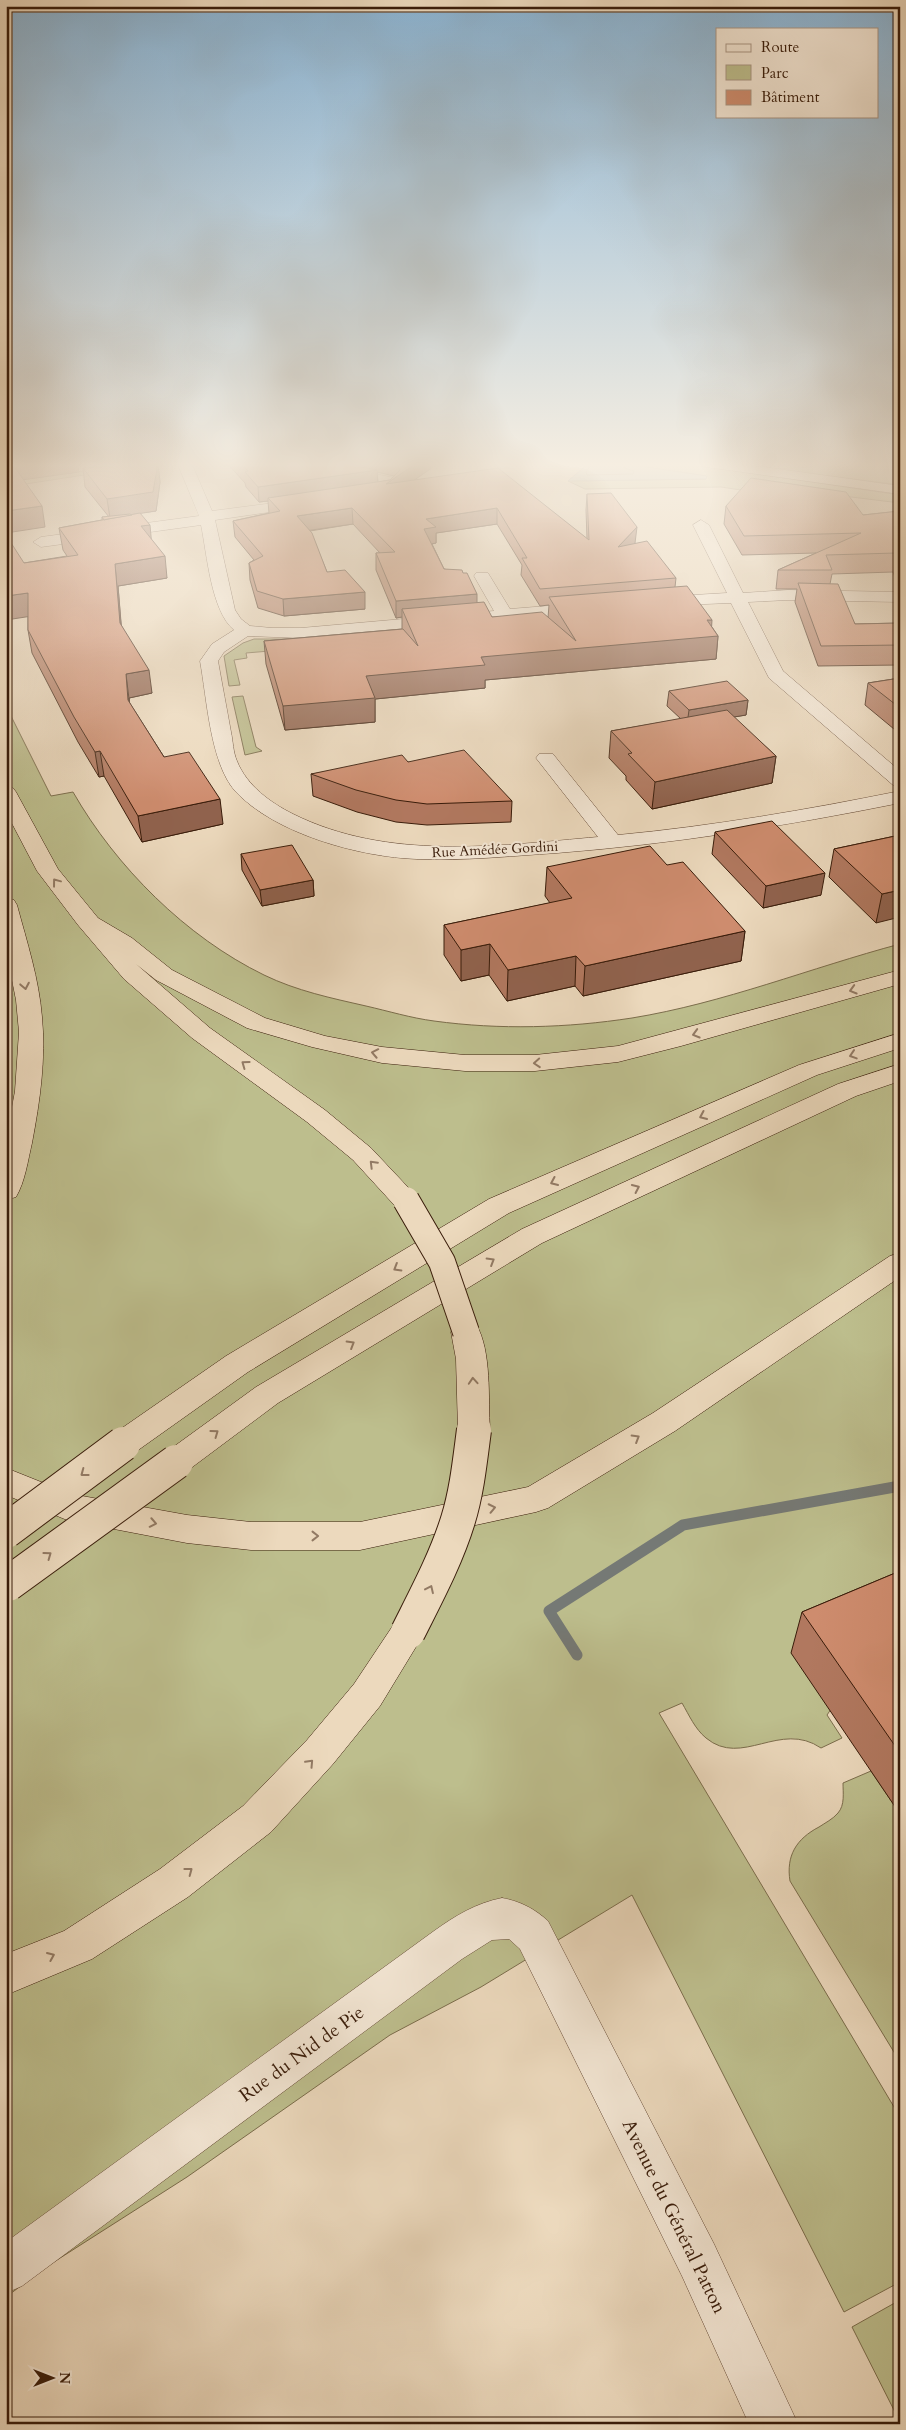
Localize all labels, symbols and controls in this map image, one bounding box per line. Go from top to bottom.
legend [716,28,878,118]
text: Route [761,37,799,57]
text: Parc [761,63,789,83]
text: Bâtiment [761,87,820,107]
street label: Rue Amédée Gordini [431,837,559,862]
one-way arrow [53,878,62,888]
one-way arrow [19,982,30,991]
one-way arrow [849,984,857,994]
one-way arrow [693,1028,701,1038]
one-way arrow [371,1048,379,1059]
one-way arrow [850,1049,858,1059]
one-way arrow [533,1057,541,1068]
one-way arrow [242,1062,251,1070]
one-way arrow [699,1110,708,1121]
one-way arrow [369,1161,378,1170]
one-way arrow [551,1177,559,1187]
one-way arrow [631,1183,640,1194]
one-way arrow [485,1257,494,1267]
one-way arrow [393,1261,402,1271]
one-way arrow [346,1341,355,1351]
one-way arrow [468,1377,479,1385]
one-way arrow [209,1430,219,1439]
one-way arrow [631,1435,640,1445]
one-way arrow [80,1467,90,1476]
one-way arrow [487,1504,496,1514]
one-way arrow [149,1517,157,1528]
one-way arrow [311,1531,319,1541]
one-way arrow [42,1553,51,1561]
one-way arrow [423,1585,434,1594]
one-way arrow [304,1760,313,1769]
one-way arrow [183,1868,193,1877]
one-way arrow [46,1952,55,1963]
street label: Rue du Nid de Pie [234,2000,369,2108]
street label: Avenue du Général Patton [616,2115,733,2318]
north arrow [28,2352,78,2402]
text: N [55,2372,74,2384]

